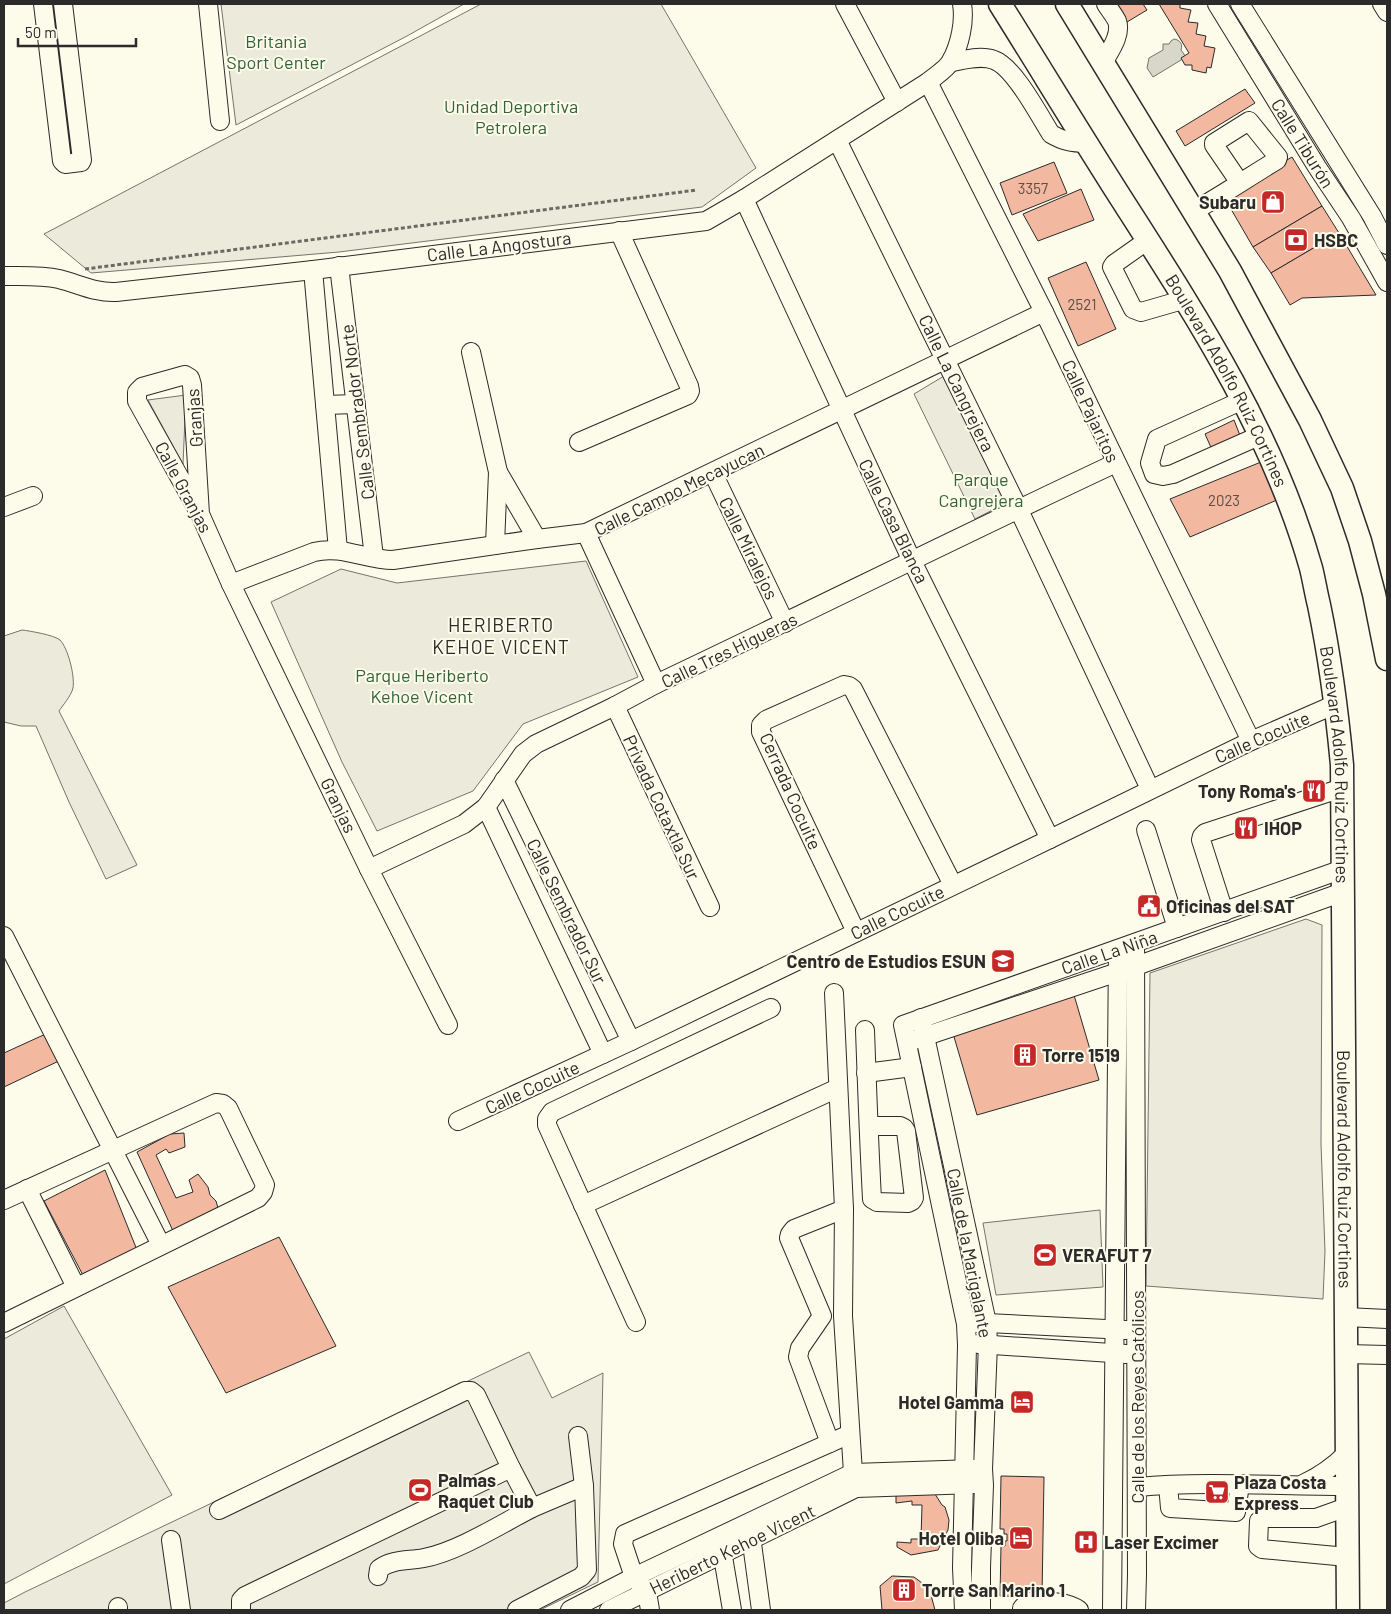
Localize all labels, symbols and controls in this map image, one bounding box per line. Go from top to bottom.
scale bar [18,15,135,47]
text: 50 m [25,23,57,41]
park label: Britania Sport Center [226,30,326,73]
street label: Calle Tiburón [1267,94,1339,192]
park label: Unidad Deportiva Petrolera [444,95,578,138]
house number: 3357 [1018,179,1048,197]
shop icon: Subaru [1260,189,1286,215]
place label: Subaru [1199,191,1256,213]
street label: Calle La Angostura [426,226,572,266]
bank icon: HSBC [1283,227,1309,253]
place label: HSBC [1314,229,1358,251]
street label: Boulevard Adolfo Ruiz Cortines [1161,270,1293,490]
house number: 2521 [1068,295,1096,313]
street label: Calle La Cangrejera [914,311,1000,455]
street label: Calle Sembrador Norte [335,323,379,501]
street label: Calle Pajaritos [1058,356,1124,466]
street label: Granjas [181,388,207,448]
street label: Calle Granjas [151,438,217,536]
street label: Calle Campo Mecayucan [590,438,768,540]
street label: Calle Casa Blanca [854,455,934,587]
park label: Parque Cangrejera [938,468,1024,511]
house number: 2023 [1208,491,1240,509]
street label: Calle Miralejos [715,493,783,603]
street label: Calle Tres Higueras [657,608,801,692]
district label: HERIBERTO KEHOE VICENT [432,613,570,658]
street label: Boulevard Adolfo Ruiz Cortines [1316,644,1354,884]
park label: Parque Heriberto Kehoe Vicent [355,664,489,707]
street label: Calle Cocuite [1211,706,1313,768]
street label: Cerrada Cocuite [755,729,827,853]
street label: Privada Cotaxtla Sur [619,731,705,883]
street label: Granjas [316,774,362,836]
restaurant icon: Tony Roma's [1301,778,1327,804]
place label: Tony Roma's [1198,780,1296,802]
restaurant icon: IHOP [1233,815,1259,841]
place label: IHOP [1264,817,1302,839]
street label: Calle Sembrador Sur [522,835,612,987]
street label: Calle Cocuite [846,880,948,944]
public building icon: Oficinas del SAT [1136,893,1162,919]
place label: Oficinas del SAT [1166,895,1295,917]
street label: Calle La Niña [1058,925,1160,979]
school or university icon: Centro de Estudios ESUN [990,948,1016,974]
place label: Centro de Estudios ESUN [787,950,986,972]
building icon: Torre 1519 [1012,1042,1038,1068]
place label: Torre 1519 [1042,1044,1120,1066]
street label: Boulevard Adolfo Ruiz Cortines [1333,1050,1357,1289]
street label: Calle Cocuite [481,1056,583,1118]
street label: Calle de la Marigalante [943,1166,997,1340]
sports icon: VERAFUT 7 [1032,1242,1058,1268]
place label: VERAFUT 7 [1062,1244,1152,1266]
street label: Calle de los Reyes Católicos [1126,1290,1148,1504]
hotel icon: Hotel Gamma [1009,1389,1035,1415]
place label: Hotel Gamma [898,1391,1004,1413]
place label: Palmas Raquet Club [438,1469,534,1512]
place label: Plaza Costa Express [1234,1471,1326,1514]
sports icon: Palmas Raquet Club [407,1477,433,1503]
supermarket icon: Plaza Costa Express [1204,1479,1230,1505]
street label: Heriberto Kehoe Vicent [646,1499,818,1599]
hotel icon: Hotel Oliba [1008,1525,1034,1551]
place label: Hotel Oliba [919,1527,1004,1549]
hospital icon: Laser Excimer [1073,1529,1099,1555]
place label: Laser Excimer [1104,1531,1219,1553]
building icon: Torre San Marino 1 [891,1577,917,1603]
place label: Torre San Marino 1 [922,1579,1065,1601]

